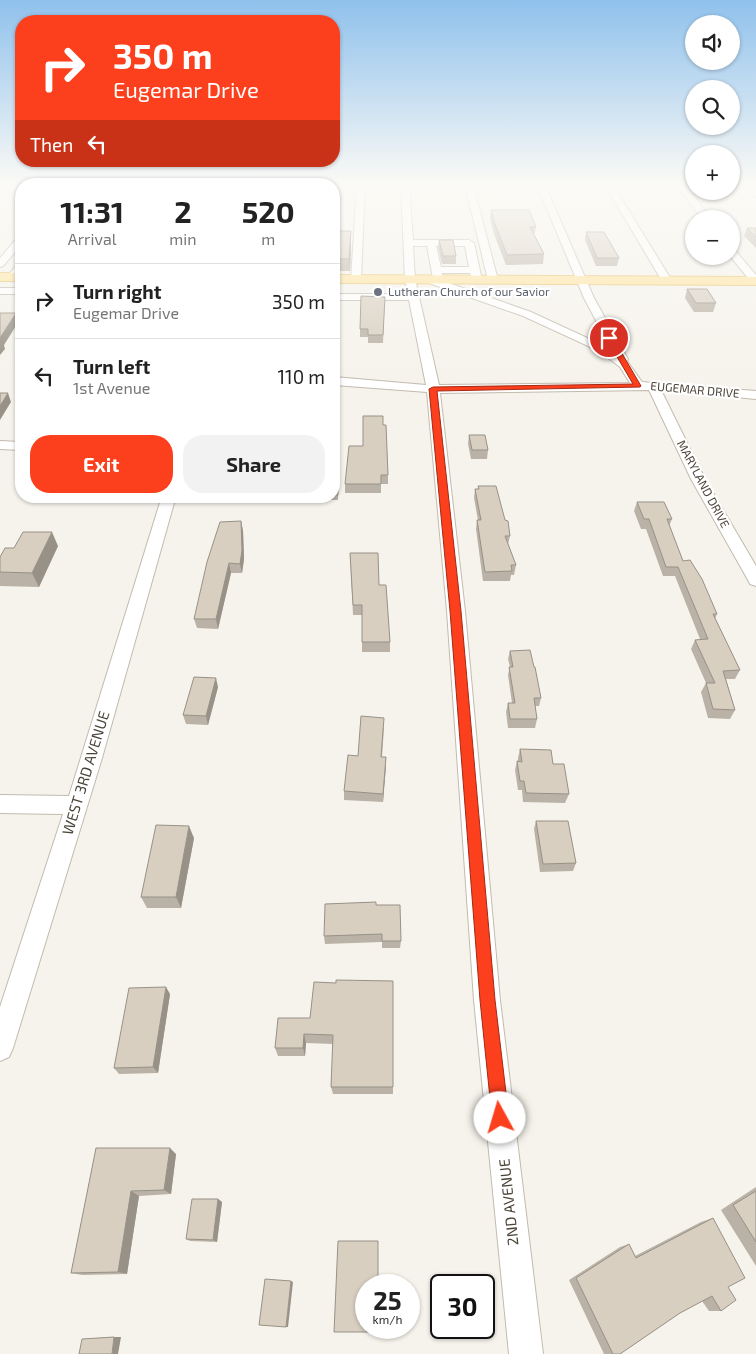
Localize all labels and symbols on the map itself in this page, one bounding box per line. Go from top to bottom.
place label: Lutheran Church of our Savior [388,284,550,298]
marker: Lutheran Church of our Savior [372,286,384,298]
pin [588,317,630,359]
street label: EUGEMAR DRIVE [650,378,741,400]
street label: MARYLAND DRIVE [675,437,733,530]
street label: WEST 3RD AVENUE [58,709,112,837]
position arrow [473,1091,525,1143]
street label: 2ND AVENUE [494,1158,522,1246]
speed limit sign: 30 [430,1274,495,1339]

